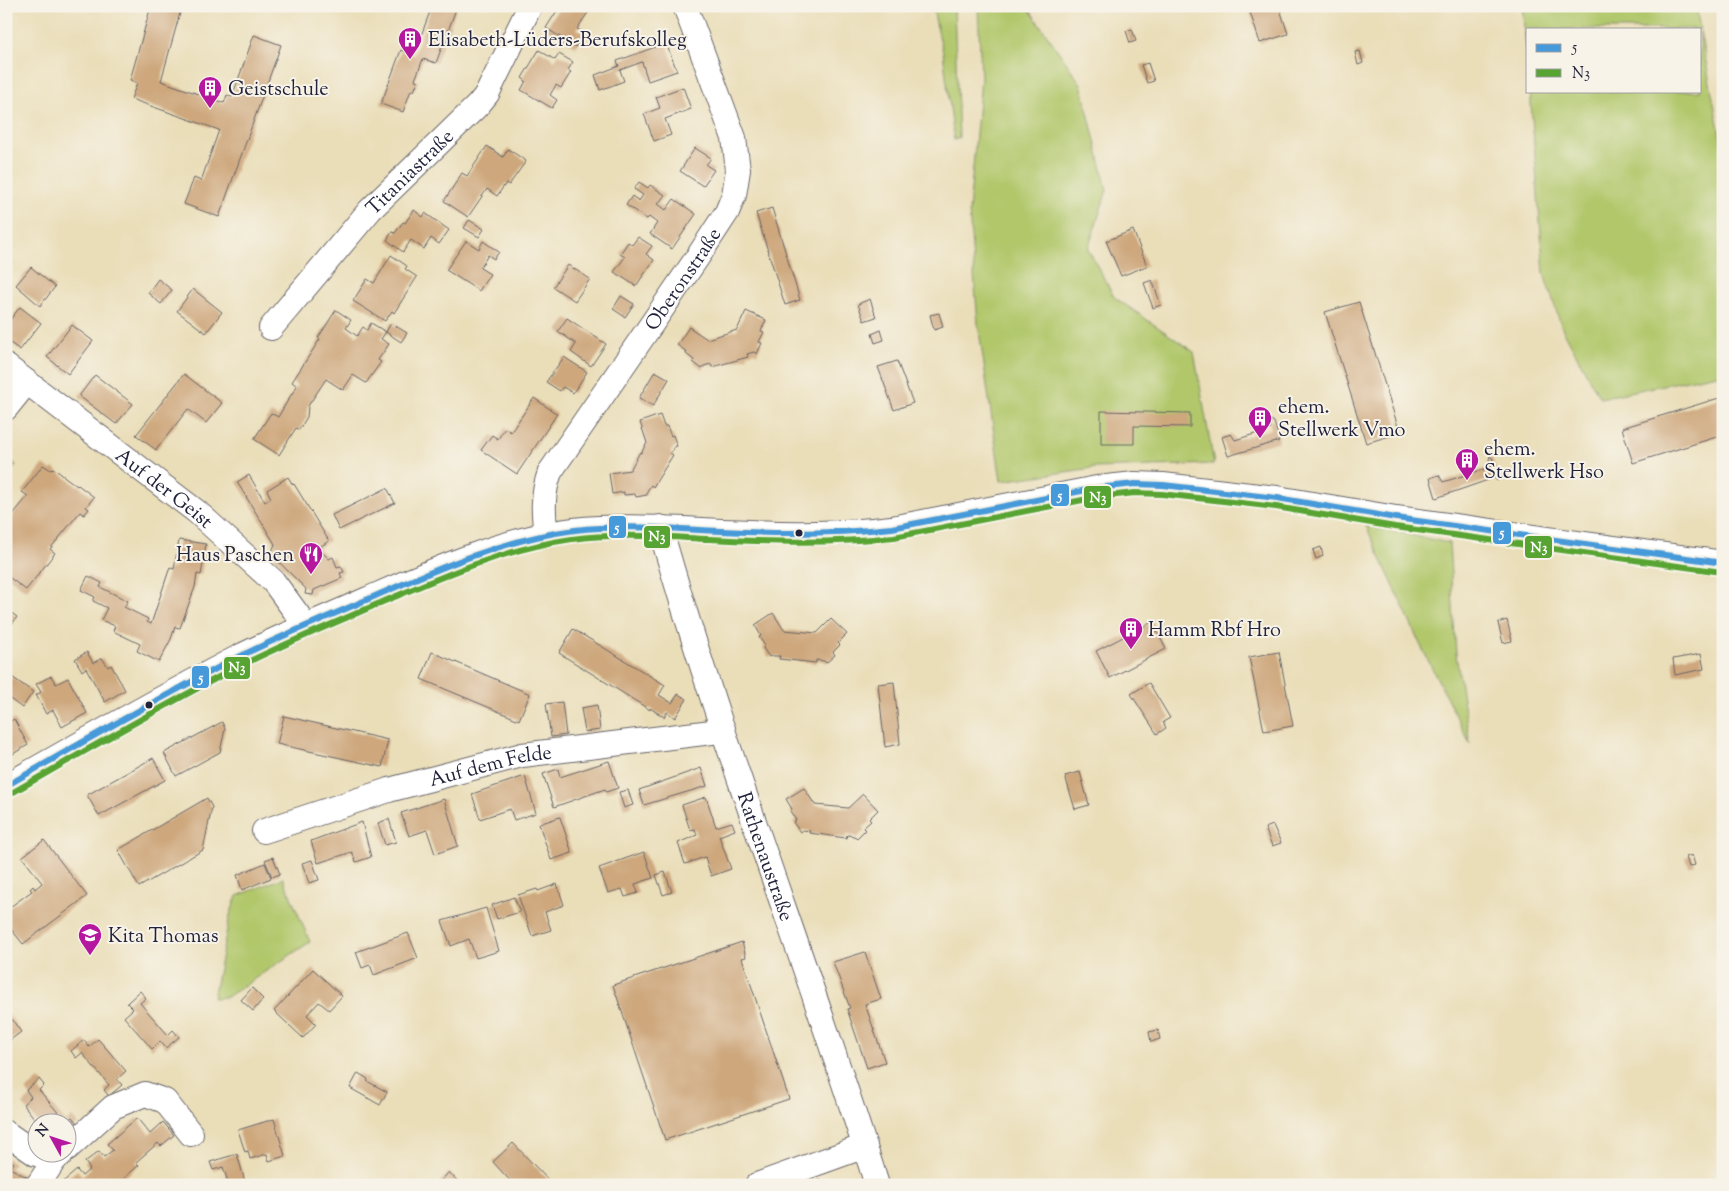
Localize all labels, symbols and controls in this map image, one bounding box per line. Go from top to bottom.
building icon: Elisabeth-Lüders-Berufskolleg [397,26,423,60]
place label: Elisabeth-Lüders-Berufskolleg [428,27,687,56]
legend [1526,28,1702,92]
text: 5 [1571,38,1577,59]
text: N3 [1572,64,1590,85]
building icon: Geistschule [197,75,223,109]
place label: Geistschule [228,76,329,105]
street label: Titaniastraße [361,124,462,223]
street label: Oberonstraße [639,223,730,338]
place label: ehem. Stellwerk Vmo [1278,394,1405,446]
building icon: ehem. Stellwerk Vmo [1247,405,1273,439]
place label: ehem. Stellwerk Hso [1484,436,1604,488]
street label: Auf der Geist [108,443,218,537]
building icon: ehem. Stellwerk Hso [1454,447,1480,481]
line badge: 5 [1050,483,1070,507]
line badge: N3 [1083,485,1112,509]
text: 5 [1057,487,1063,507]
text: N3 [1090,489,1107,509]
line badge: 5 [608,515,627,539]
text: 5 [614,519,620,539]
line badge: 5 [1492,521,1512,545]
text: 5 [1499,524,1505,544]
line badge: N3 [643,525,671,549]
text: N3 [649,528,666,548]
unlabelled marker [794,528,804,538]
line badge: N3 [1524,535,1553,559]
text: N3 [1531,539,1548,559]
restaurant icon: Haus Paschen [298,541,324,575]
place label: Haus Paschen [176,542,294,571]
building icon: Hamm Rbf Hro [1118,616,1144,650]
place label: Hamm Rbf Hro [1148,617,1281,646]
line badge: N3 [223,656,251,680]
text: N3 [229,659,246,679]
line badge: 5 [191,665,210,689]
text: 5 [198,669,204,689]
unlabelled marker [144,700,154,710]
street label: Auf dem Felde [426,740,553,796]
street label: Rathenaustraße [728,789,799,926]
school or university icon: Kita Thomas [77,922,103,956]
place label: Kita Thomas [108,923,219,952]
north arrow [28,1114,78,1164]
text: N [32,1120,55,1142]

